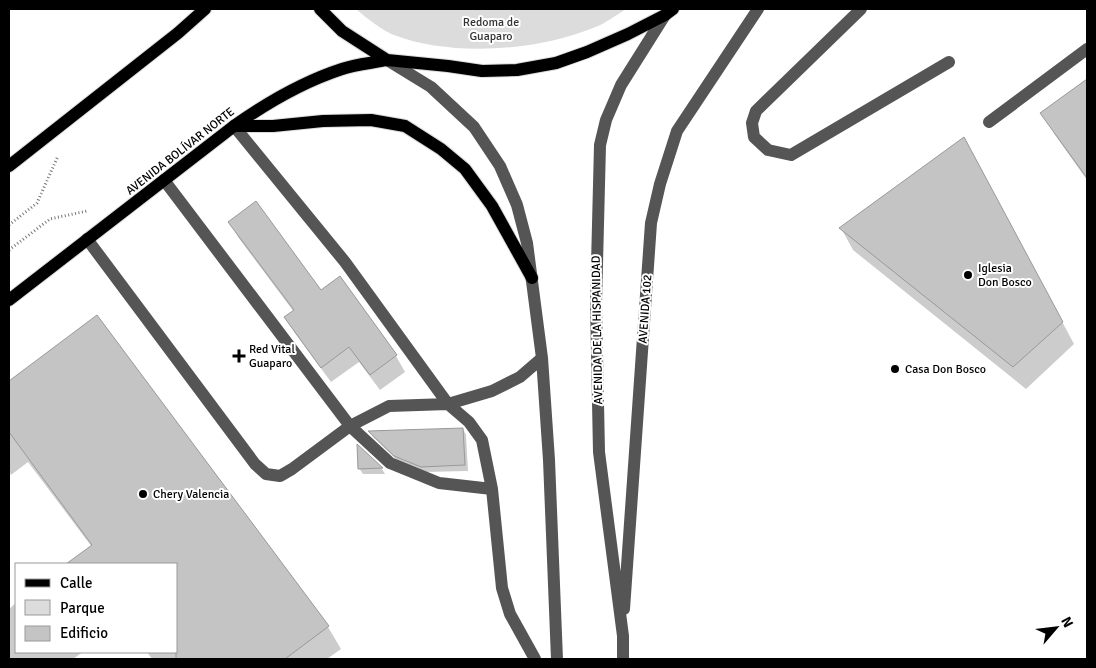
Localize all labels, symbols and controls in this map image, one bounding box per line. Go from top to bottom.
park label: Redoma de Guaparo [463,15,519,44]
street label: AVENIDA BOLÍVAR NORTE [123,104,238,198]
street label: AVENIDA DE LA HISPANIDAD [589,255,606,405]
place label: Iglesia Don Bosco [978,261,1032,290]
marker: Iglesia Don Bosco [962,269,974,281]
street label: AVENIDA 102 [636,274,655,344]
place label: Red Vital Guaparo [249,342,295,371]
marker: Red Vital Guaparo [233,350,245,362]
place label: Casa Don Bosco [905,362,986,377]
marker: Casa Don Bosco [889,363,901,375]
place label: Chery Valencia [153,487,229,502]
marker: Chery Valencia [137,488,149,500]
legend [15,563,178,653]
text: Calle [60,574,93,592]
text: Parque [60,599,105,617]
north arrow [1031,603,1081,653]
text: N [1057,614,1077,630]
text: Edificio [60,624,108,642]

